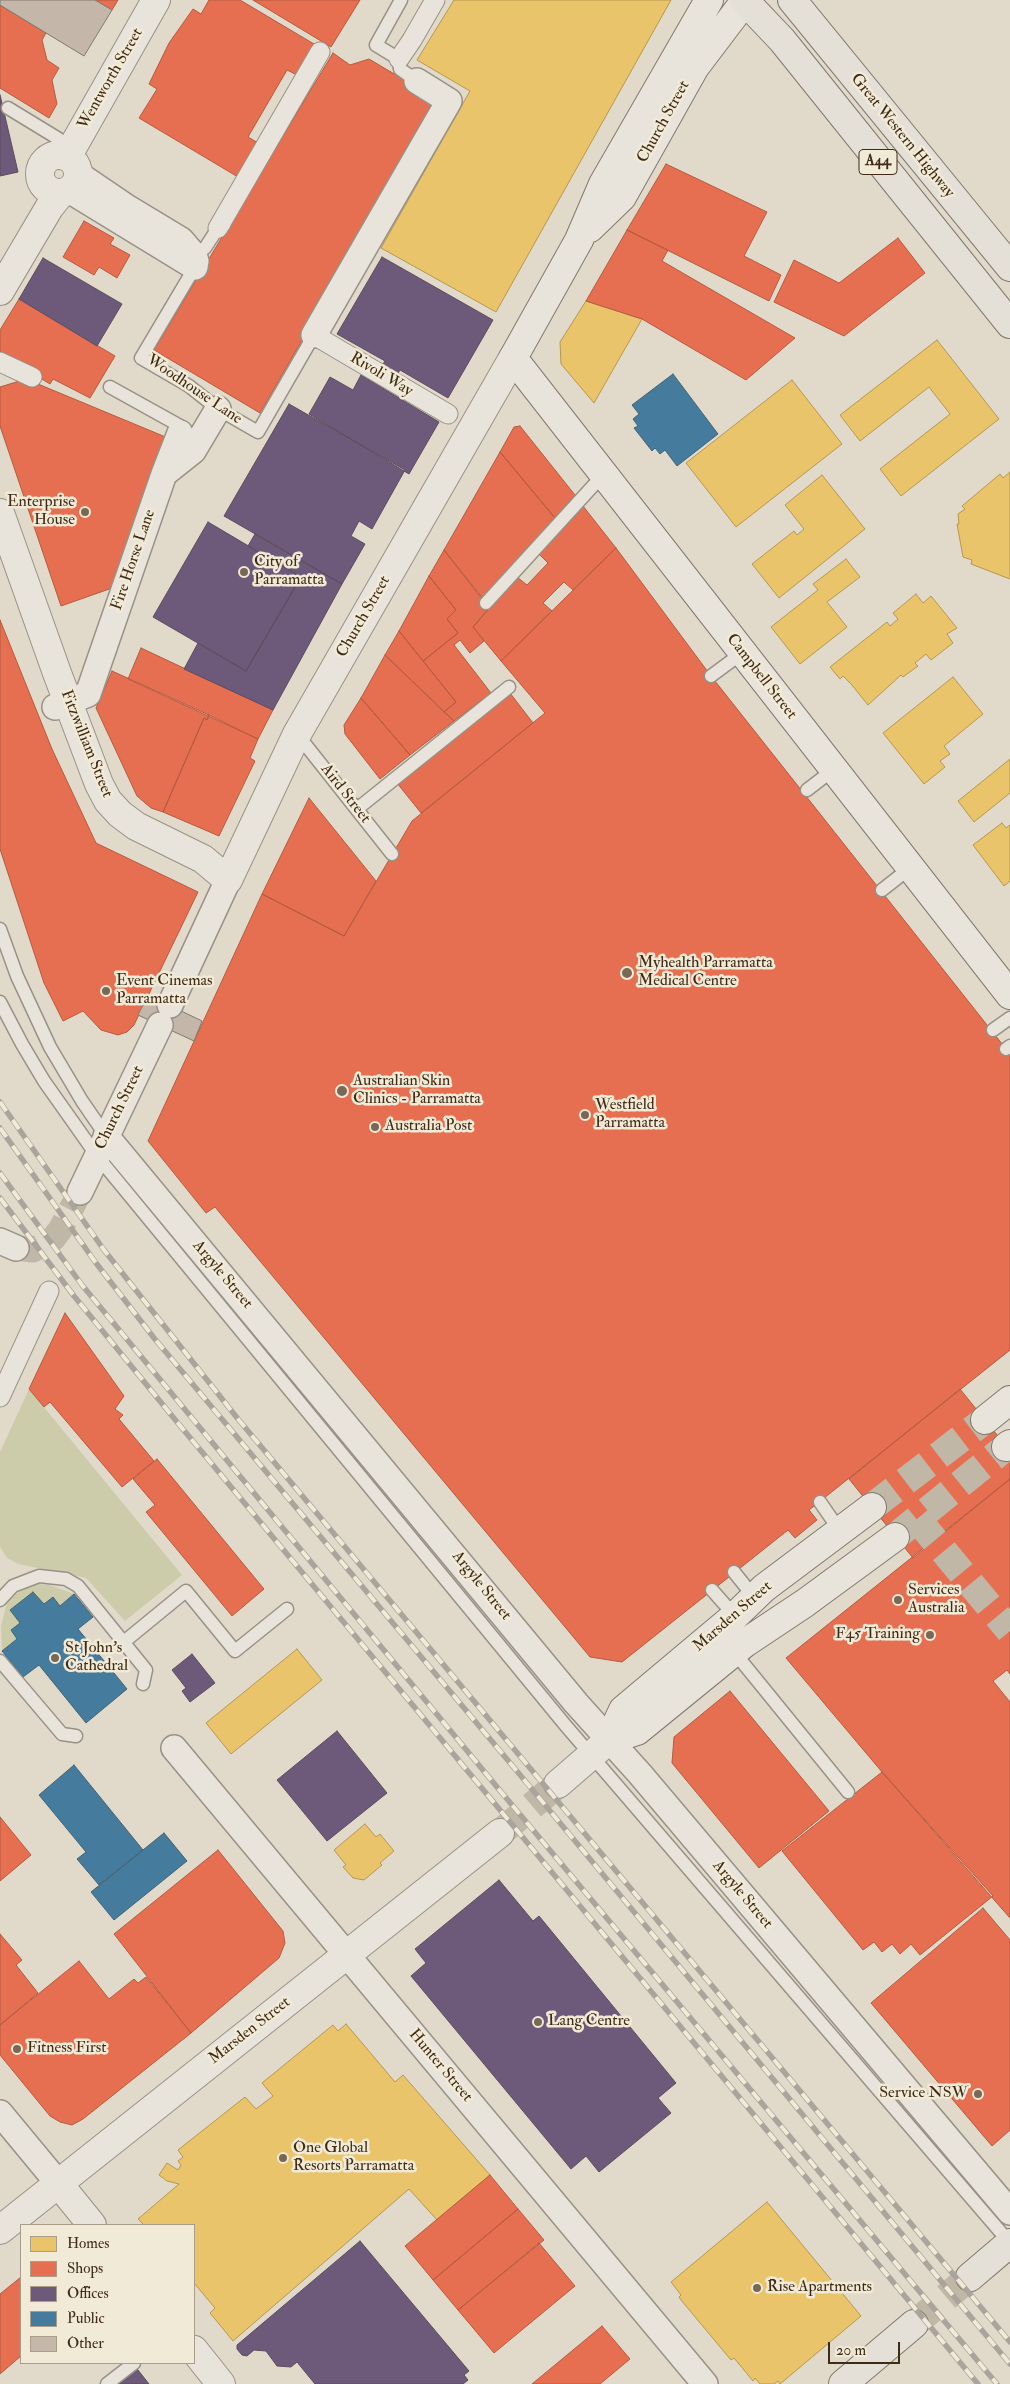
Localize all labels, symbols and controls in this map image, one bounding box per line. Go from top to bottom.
street label: Wentworth Street [74,25,148,133]
street label: Great Western Highway [846,70,958,202]
street label: Church Street [634,78,694,166]
road number: A44 [859,150,897,174]
street label: Rivoli Way [346,349,416,401]
street label: Woodhouse Lane [143,351,245,429]
place label: Enterprise House [7,493,75,531]
marker: Enterprise House [79,506,91,518]
street label: Fire Horse Lane [108,507,160,613]
place label: City of Parramatta [254,553,324,591]
marker: City of Parramatta [238,566,250,578]
street label: Church Street [333,573,395,661]
street label: Campbell Street [722,630,800,724]
street label: Fitzwilliam Street [56,687,116,801]
street label: Aird Street [316,760,374,828]
place label: Myhealth Parramatta Medical Centre [638,954,773,992]
marker: Myhealth Parramatta Medical Centre [620,966,634,980]
place label: Event Cinemas Parramatta [116,972,213,1010]
marker: Event Cinemas Parramatta [100,985,112,997]
street label: Church Street [91,1063,149,1153]
place label: Australian Skin Clinics - Parramatta [353,1072,481,1110]
marker: Australian Skin Clinics - Parramatta [335,1084,349,1098]
place label: Westfield Parramatta [595,1096,665,1134]
marker: Westfield Parramatta [579,1109,591,1121]
place label: Australia Post [385,1117,472,1137]
marker: Australia Post [369,1121,381,1133]
street label: Argyle Street [188,1237,256,1313]
street label: Argyle Street [447,1547,515,1625]
street label: Marsden Street [690,1578,776,1656]
place label: Services Australia [908,1581,965,1619]
marker: Services Australia [892,1594,904,1606]
place label: F45 Training [835,1625,920,1645]
marker: F45 Training [924,1629,936,1641]
place label: St John's Cathedral [65,1639,128,1677]
marker: St John's Cathedral [49,1652,61,1664]
street label: Argyle Street [708,1857,776,1933]
street label: Marsden Street [205,1993,295,2069]
place label: Lang Centre [548,2012,630,2032]
marker: Lang Centre [532,2016,544,2028]
street label: Hunter Street [404,2026,476,2106]
place label: Fitness First [27,2039,106,2059]
marker: Fitness First [11,2043,23,2055]
place label: Service NSW [879,2084,968,2104]
marker: Service NSW [972,2088,984,2100]
place label: One Global Resorts Parramatta [293,2139,414,2177]
marker: One Global Resorts Parramatta [277,2152,289,2164]
legend [20,2224,195,2364]
text: Homes [67,2234,109,2253]
text: Shops [67,2259,103,2278]
place label: Rise Apartments [767,2278,872,2298]
marker: Rise Apartments [751,2282,763,2294]
text: Offices [67,2284,109,2303]
text: Public [67,2309,105,2328]
scale bar [830,2332,902,2364]
text: Other [67,2334,104,2353]
text: 20 m [836,2341,866,2360]

